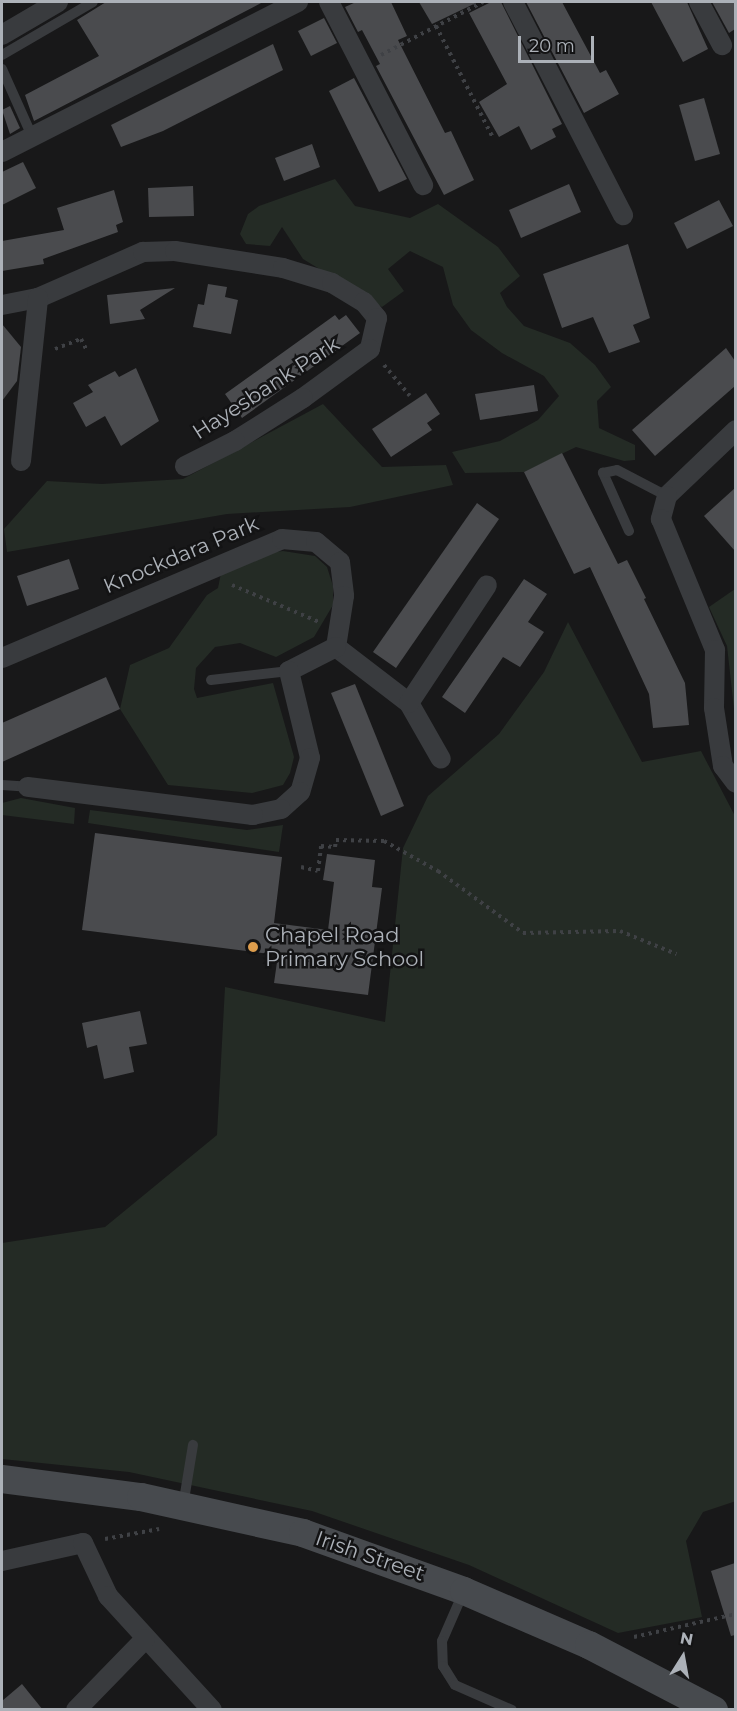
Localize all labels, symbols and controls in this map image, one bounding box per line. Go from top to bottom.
scale bar [521,24,598,62]
text: 20 m [529,35,575,57]
street label: Hayesbank Park [188,331,344,445]
street label: Knockdara Park [100,511,262,599]
place label: Chapel Road Primary School [265,922,424,972]
marker: Chapel Road Primary School [246,940,260,954]
street label: Irish Street [312,1526,428,1586]
north arrow [653,1627,713,1687]
text: N [678,1628,695,1649]

